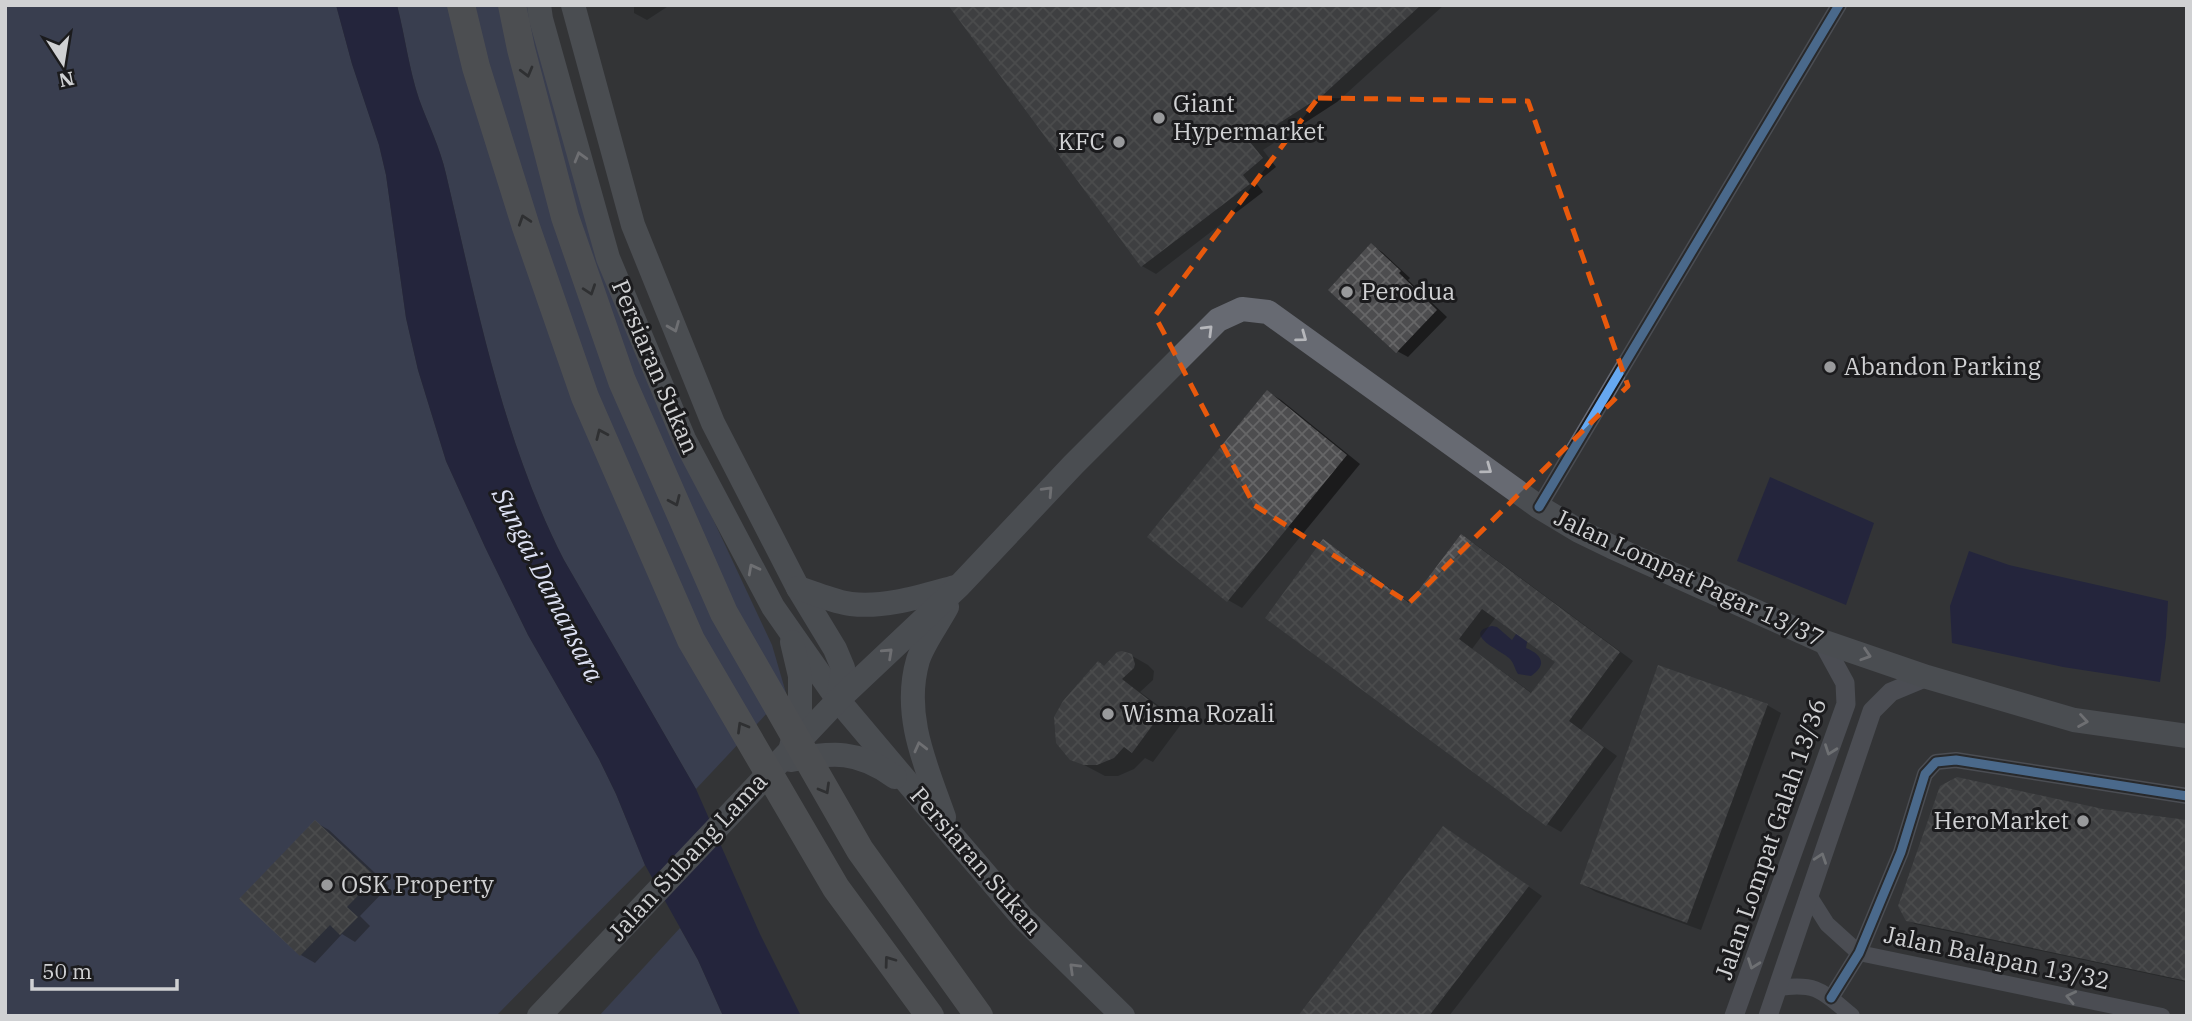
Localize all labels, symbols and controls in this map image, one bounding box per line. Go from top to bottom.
north arrow [28,28,98,98]
text: N [57,66,76,93]
one-way arrow [519,66,533,78]
place label: Giant Hypermarket [1173,87,1325,147]
marker: Giant Hypermarket [1151,110,1167,126]
place label: KFC [1058,125,1105,157]
marker: KFC [1111,134,1127,150]
one-way arrow [574,152,588,164]
one-way arrow [518,215,532,227]
street label: Persiaran Sukan [605,275,707,459]
place label: Perodua [1361,275,1455,307]
one-way arrow [582,284,596,296]
marker: Perodua [1339,284,1355,300]
one-way arrow [665,320,679,332]
one-way arrow [1200,326,1212,338]
one-way arrow [1294,329,1307,341]
place label: Abandon Parking [1844,350,2041,382]
marker: Abandon Parking [1822,359,1838,375]
one-way arrow [595,429,609,441]
one-way arrow [1479,461,1492,474]
water label: Sungai Damansara [485,480,613,688]
one-way arrow [1039,486,1052,499]
one-way arrow [667,494,681,506]
street label: Jalan Lompat Pagar 13/37 [1549,500,1829,654]
one-way arrow [748,564,761,576]
one-way arrow [1859,647,1871,661]
one-way arrow [880,648,893,661]
street label: Jalan Lompat Galah 13/36 [1707,694,1833,984]
place label: Wisma Rozali [1122,697,1275,729]
marker: Wisma Rozali [1100,706,1116,722]
one-way arrow [2077,713,2089,728]
one-way arrow [737,722,750,735]
one-way arrow [914,741,928,753]
one-way arrow [1824,743,1838,755]
street label: Jalan Subang Lama [601,765,774,947]
street label: Persiaran Sukan [904,779,1050,941]
one-way arrow [817,782,830,795]
place label: HeroMarket [1933,804,2069,836]
marker: HeroMarket [2075,813,2091,829]
one-way arrow [1813,853,1827,865]
place label: OSK Property [341,868,494,900]
marker: OSK Property [319,877,335,893]
street label: Jalan Balapan 13/32 [1881,917,2113,997]
scale bar [32,948,177,992]
one-way arrow [885,956,898,969]
text: 50 m [42,957,92,985]
one-way arrow [1747,958,1761,970]
one-way arrow [1070,964,1082,976]
one-way arrow [2065,990,2077,1005]

